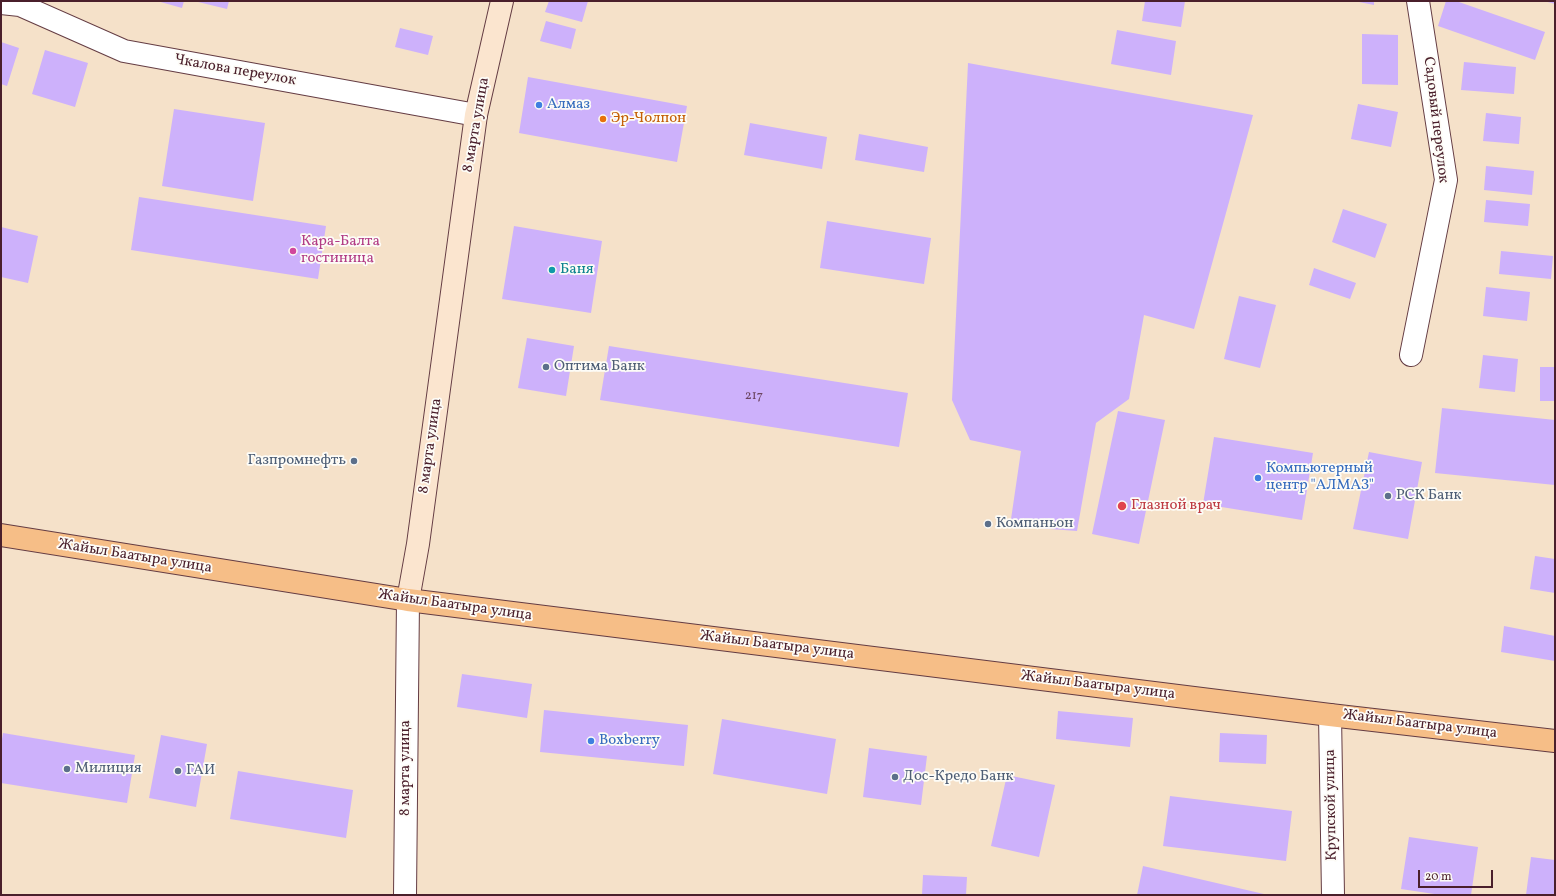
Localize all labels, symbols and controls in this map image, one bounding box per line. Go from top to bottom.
street label: Чкалова переулок [173,51,297,91]
street label: Садовый переулок [1418,56,1452,184]
street label: 8 марта улица [460,76,494,174]
place label: Алмаз [547,96,590,114]
marker: Алмаз [534,100,544,110]
place label: Эр-Чолпон [611,110,686,128]
marker: Эр-Чолпон [598,114,608,124]
place label: Кара-Балта гостиница [301,233,380,268]
marker: Кара-Балта гостиница [288,246,298,256]
place label: Баня [560,261,594,279]
marker: Баня [547,265,557,275]
place label: Оптима Банк [554,358,645,376]
marker: Оптима Банк [541,362,551,372]
house number: 217 [745,389,763,405]
street label: 8 марта улица [415,397,447,495]
place label: Газпромнефть [247,452,346,470]
marker: Газпромнефть [349,456,359,466]
place label: Компьютерный центр "АЛМАЗ" [1266,460,1374,495]
marker: Компьютерный центр "АЛМАЗ" [1253,473,1263,483]
place label: РСК Банк [1396,487,1462,505]
marker: РСК Банк [1383,491,1393,501]
place label: Глазной врач [1131,497,1221,515]
marker: Глазной врач [1116,500,1128,512]
place label: Компаньон [996,515,1073,533]
marker: Компаньон [983,519,993,529]
street label: Жайыл Баатыра улица [57,536,213,578]
street label: Жайыл Баатыра улица [377,586,533,626]
street label: Жайыл Баатыра улица [699,628,855,664]
street label: Жайыл Баатыра улица [1020,668,1176,704]
street label: Жайыл Баатыра улица [1342,707,1498,743]
street label: 8 марта улица [397,720,415,816]
place label: Boxberry [599,732,660,750]
marker: Boxberry [586,736,596,746]
street label: Крупской улица [1322,749,1342,861]
place label: Милиция [75,760,142,778]
place label: ГАИ [186,762,215,780]
marker: Милиция [62,764,72,774]
marker: ГАИ [173,766,183,776]
place label: Дос-Кредо Банк [903,768,1014,786]
marker: Дос-Кредо Банк [890,772,900,782]
scale bar [1420,862,1495,888]
text: 20 m [1425,869,1452,885]

